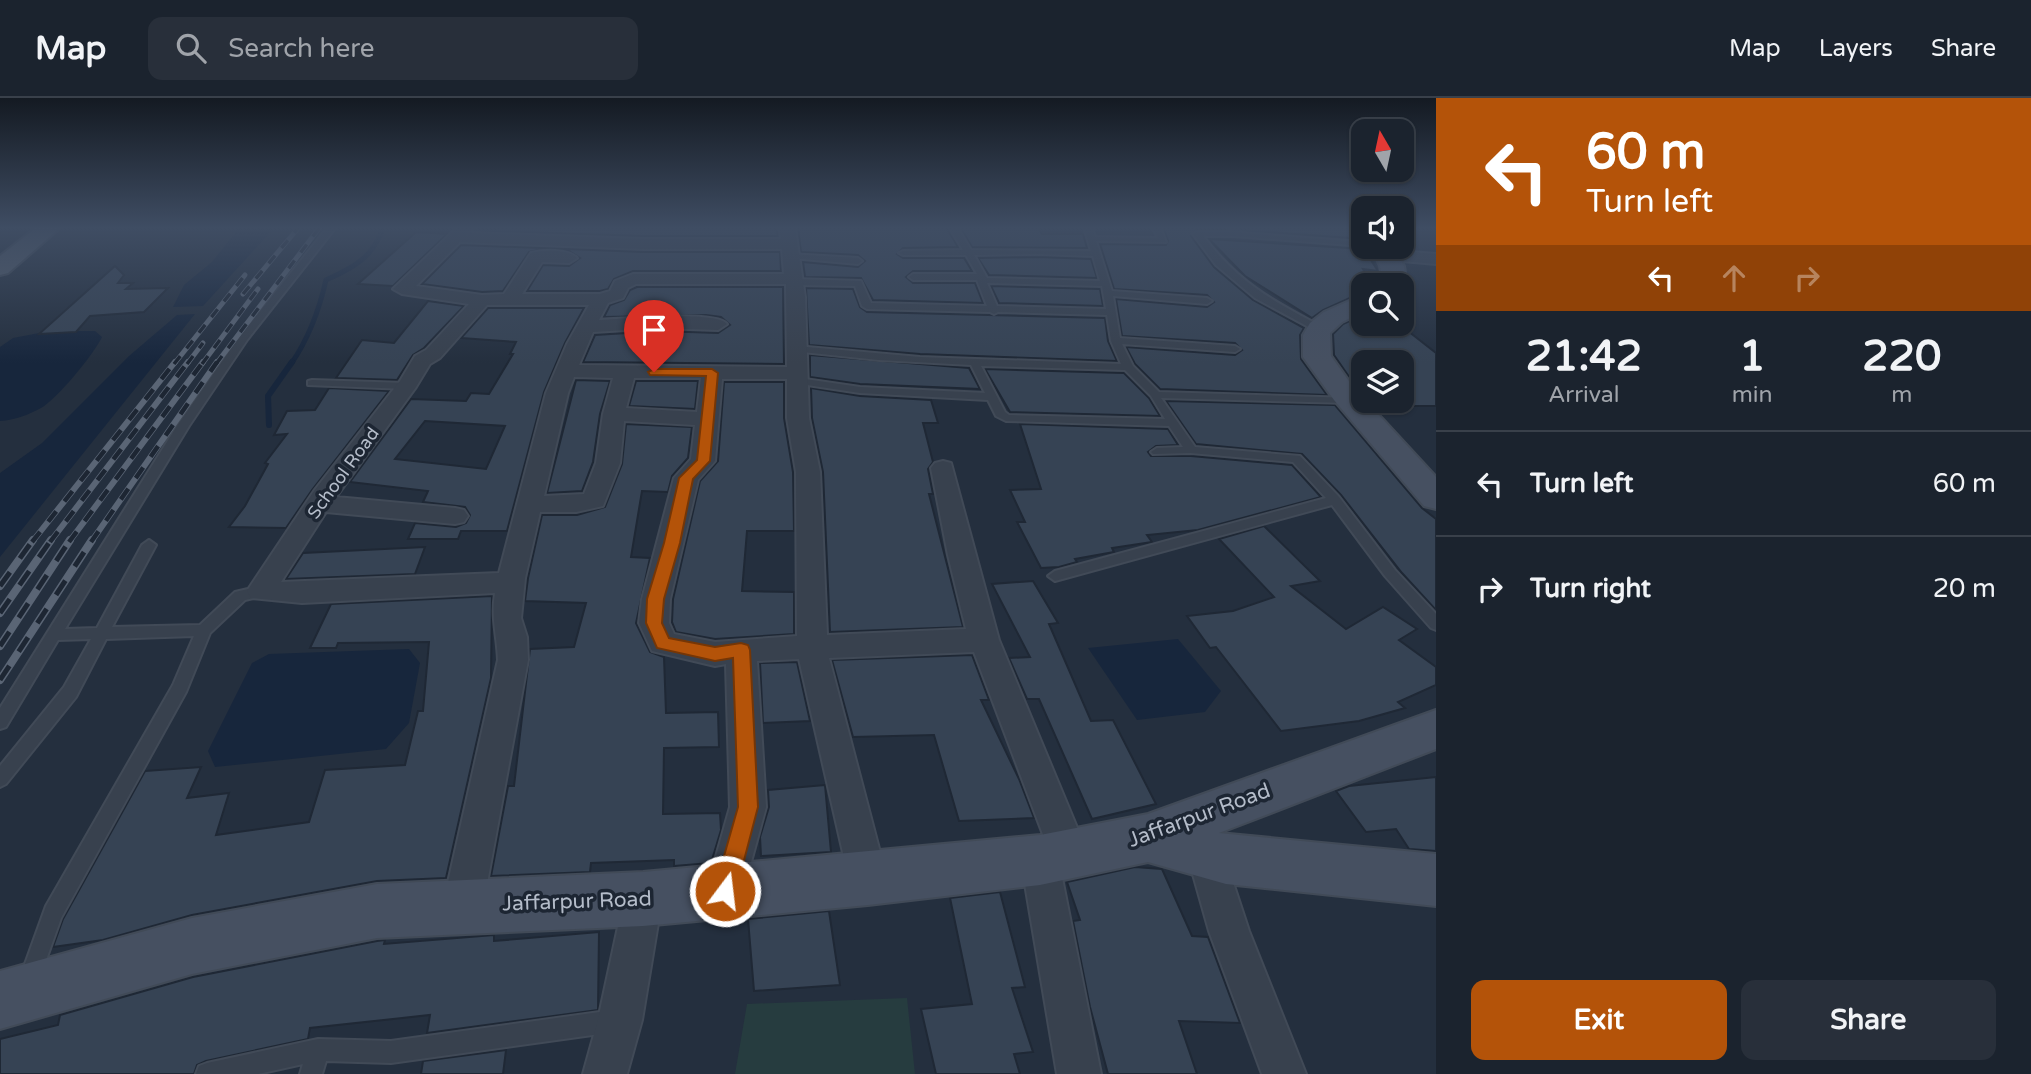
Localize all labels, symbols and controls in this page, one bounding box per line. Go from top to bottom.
search box [148,17,638,80]
text: Map [35,29,106,68]
icon: search [172,29,210,67]
text: Search here [228,33,374,64]
text: Map [1729,34,1781,63]
text: Layers [1819,34,1893,63]
text: Share [1931,34,1996,63]
north arrow [1351,119,1414,182]
map controls [1351,119,1414,413]
text: 60 m [1586,123,1705,182]
icon: left [1471,126,1562,217]
text: Turn left [1586,183,1713,221]
button: sound [1351,196,1414,259]
icon: left [1642,259,1680,297]
icon: ahead [1715,259,1753,297]
icon: right [1788,259,1826,297]
button: search [1351,273,1414,336]
pin [624,300,684,372]
icon: arrive [635,311,673,349]
text: 21:42 [1526,331,1642,382]
text: 1 [1739,331,1765,382]
text: 220 [1862,331,1941,382]
button: layers [1351,350,1414,413]
text: Arrival [1548,381,1619,409]
text: min [1732,381,1773,409]
text: m [1891,381,1912,409]
street label: School Road [302,423,384,523]
icon: left [1471,465,1509,503]
text: Turn left [1530,468,1633,499]
text: 60 m [1933,468,1996,499]
icon: right [1471,570,1509,608]
text: Turn right [1530,573,1651,604]
text: 20 m [1933,573,1996,604]
street label: Jaffarpur Road [1125,778,1274,853]
position arrow [688,854,762,928]
street label: Jaffarpur Road [502,886,652,917]
button: Exit [1471,980,1727,1060]
button: Share [1741,980,1996,1060]

